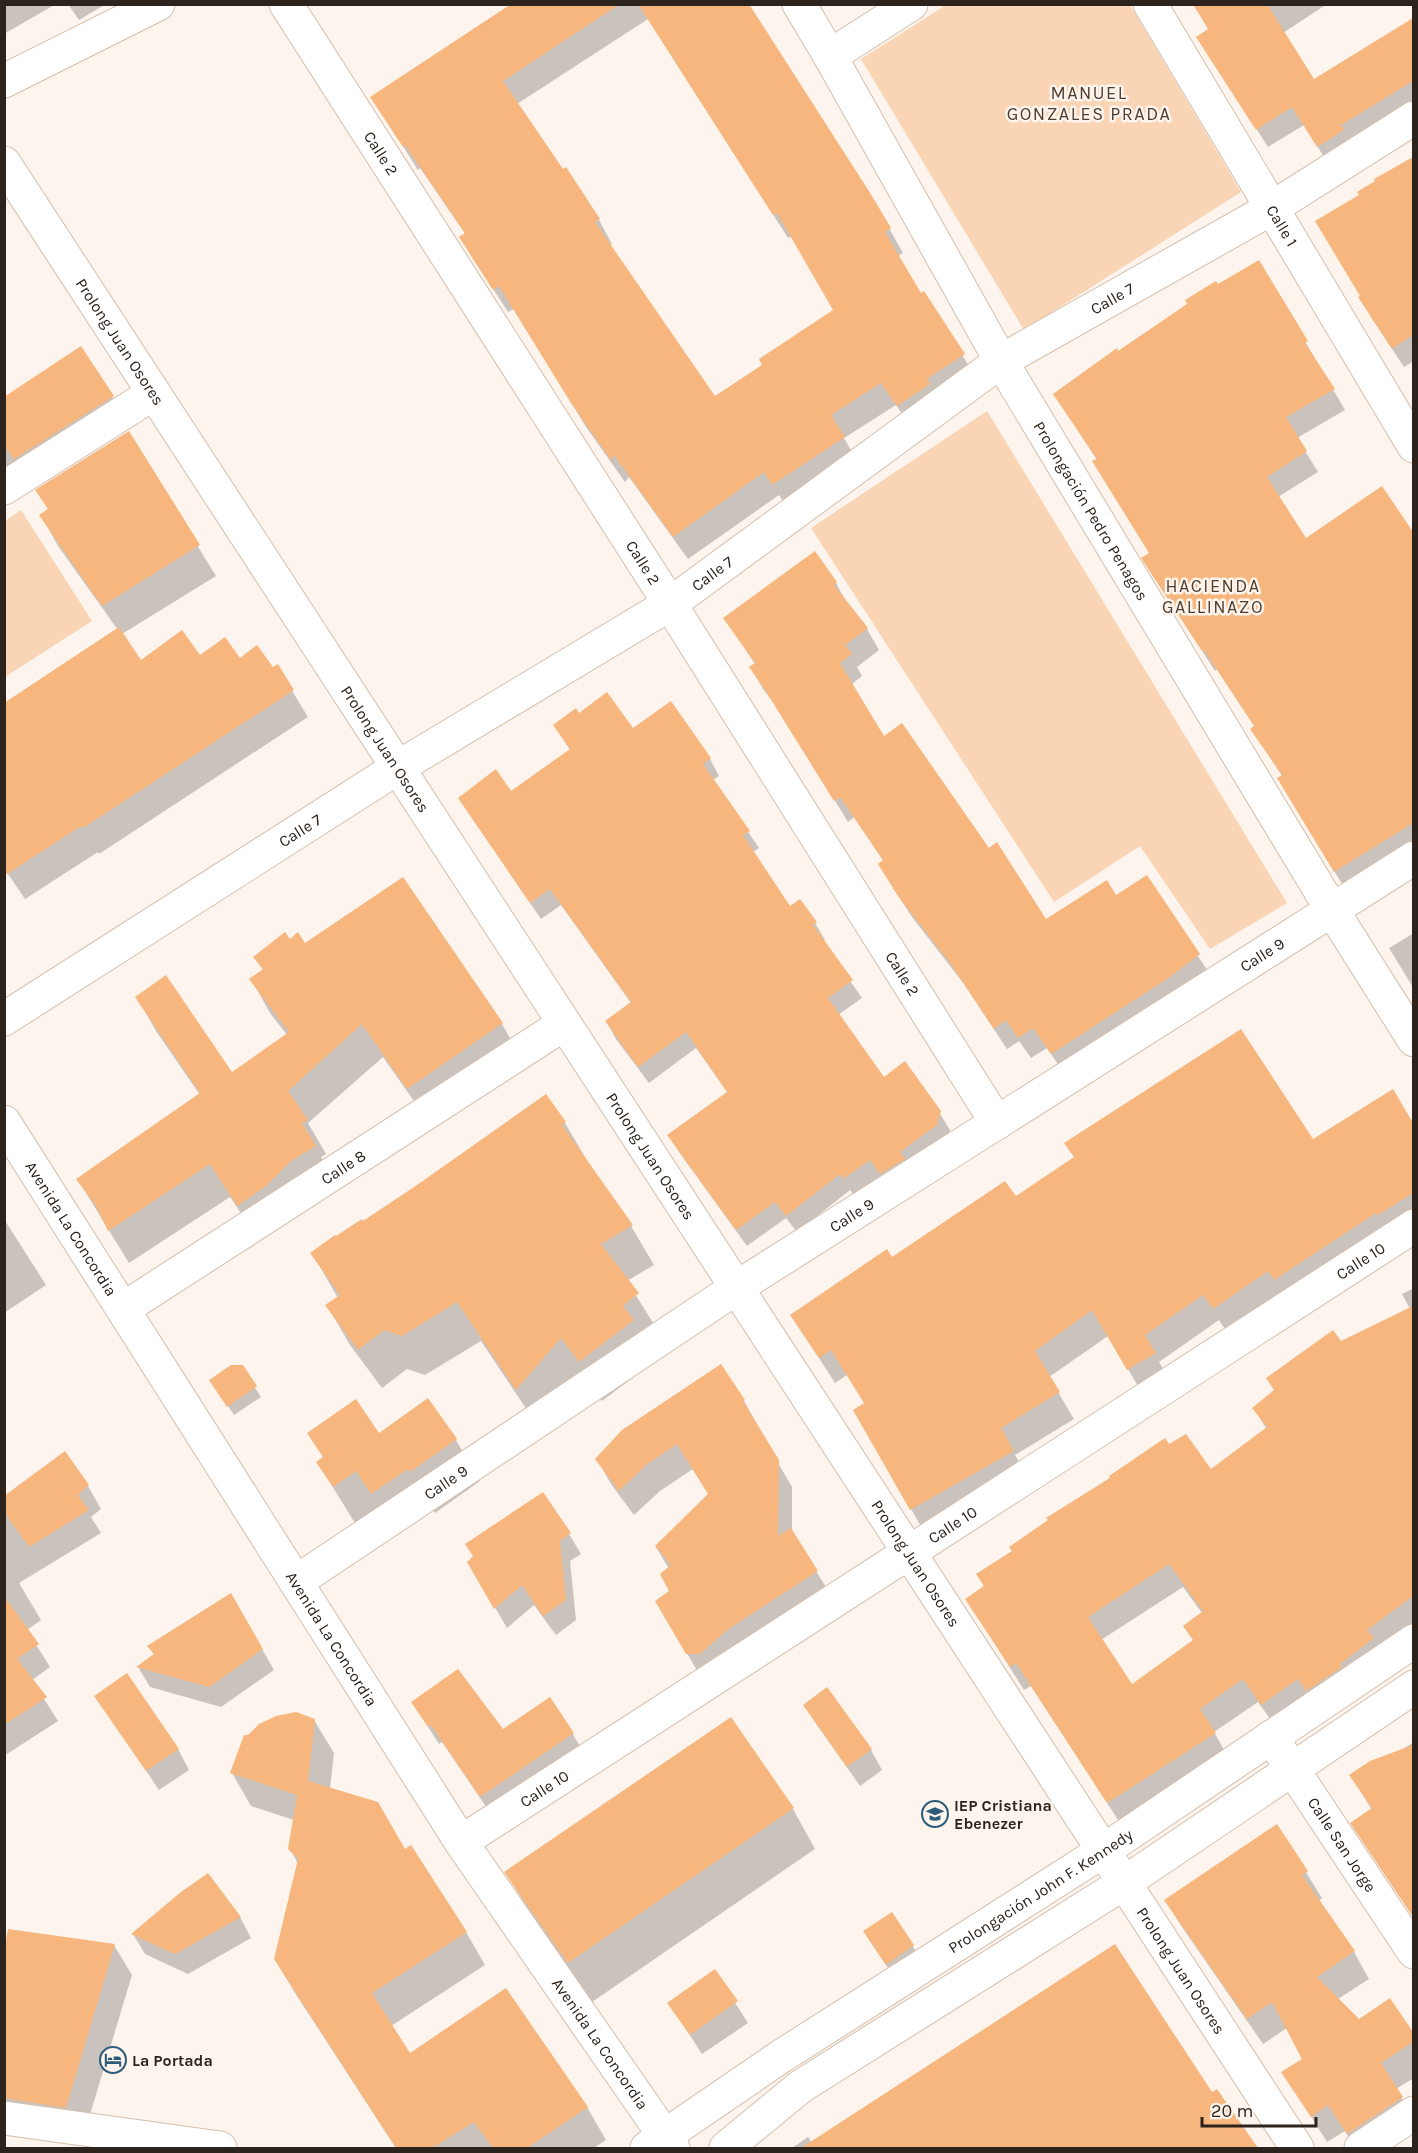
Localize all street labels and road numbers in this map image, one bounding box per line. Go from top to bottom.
street label: Calle 2 [360,128,402,179]
street label: Calle 1 [1262,202,1302,250]
street label: Prolong Juan Osores [72,275,168,409]
street label: Calle 7 [1087,279,1138,319]
street label: Prolongación Pedro Penagos [1029,418,1152,604]
street label: Calle 2 [622,537,664,588]
street label: Calle 7 [688,552,737,595]
street label: Prolong Juan Osores [337,682,433,816]
street label: Calle 7 [275,810,325,851]
street label: Calle 9 [1236,934,1288,976]
street label: Calle 2 [881,948,923,999]
street label: Prolong Juan Osores [602,1089,699,1223]
street label: Calle 8 [317,1146,369,1189]
street label: Avenida La Concordia [21,1158,121,1300]
street label: Calle 9 [826,1194,878,1236]
street label: Calle 10 [1333,1238,1389,1284]
street label: Calle 9 [420,1461,472,1504]
street label: Prolong Juan Osores [867,1496,964,1630]
street label: Calle 10 [925,1502,981,1548]
street label: Avenida La Concordia [282,1568,381,1710]
street label: Calle 10 [516,1766,572,1811]
street label: Calle San Jorge [1304,1794,1380,1896]
street label: Prolongación John F. Kennedy [945,1825,1137,1957]
street label: Prolong Juan Osores [1133,1904,1229,2038]
street label: Avenida La Concordia [548,1974,652,2113]

